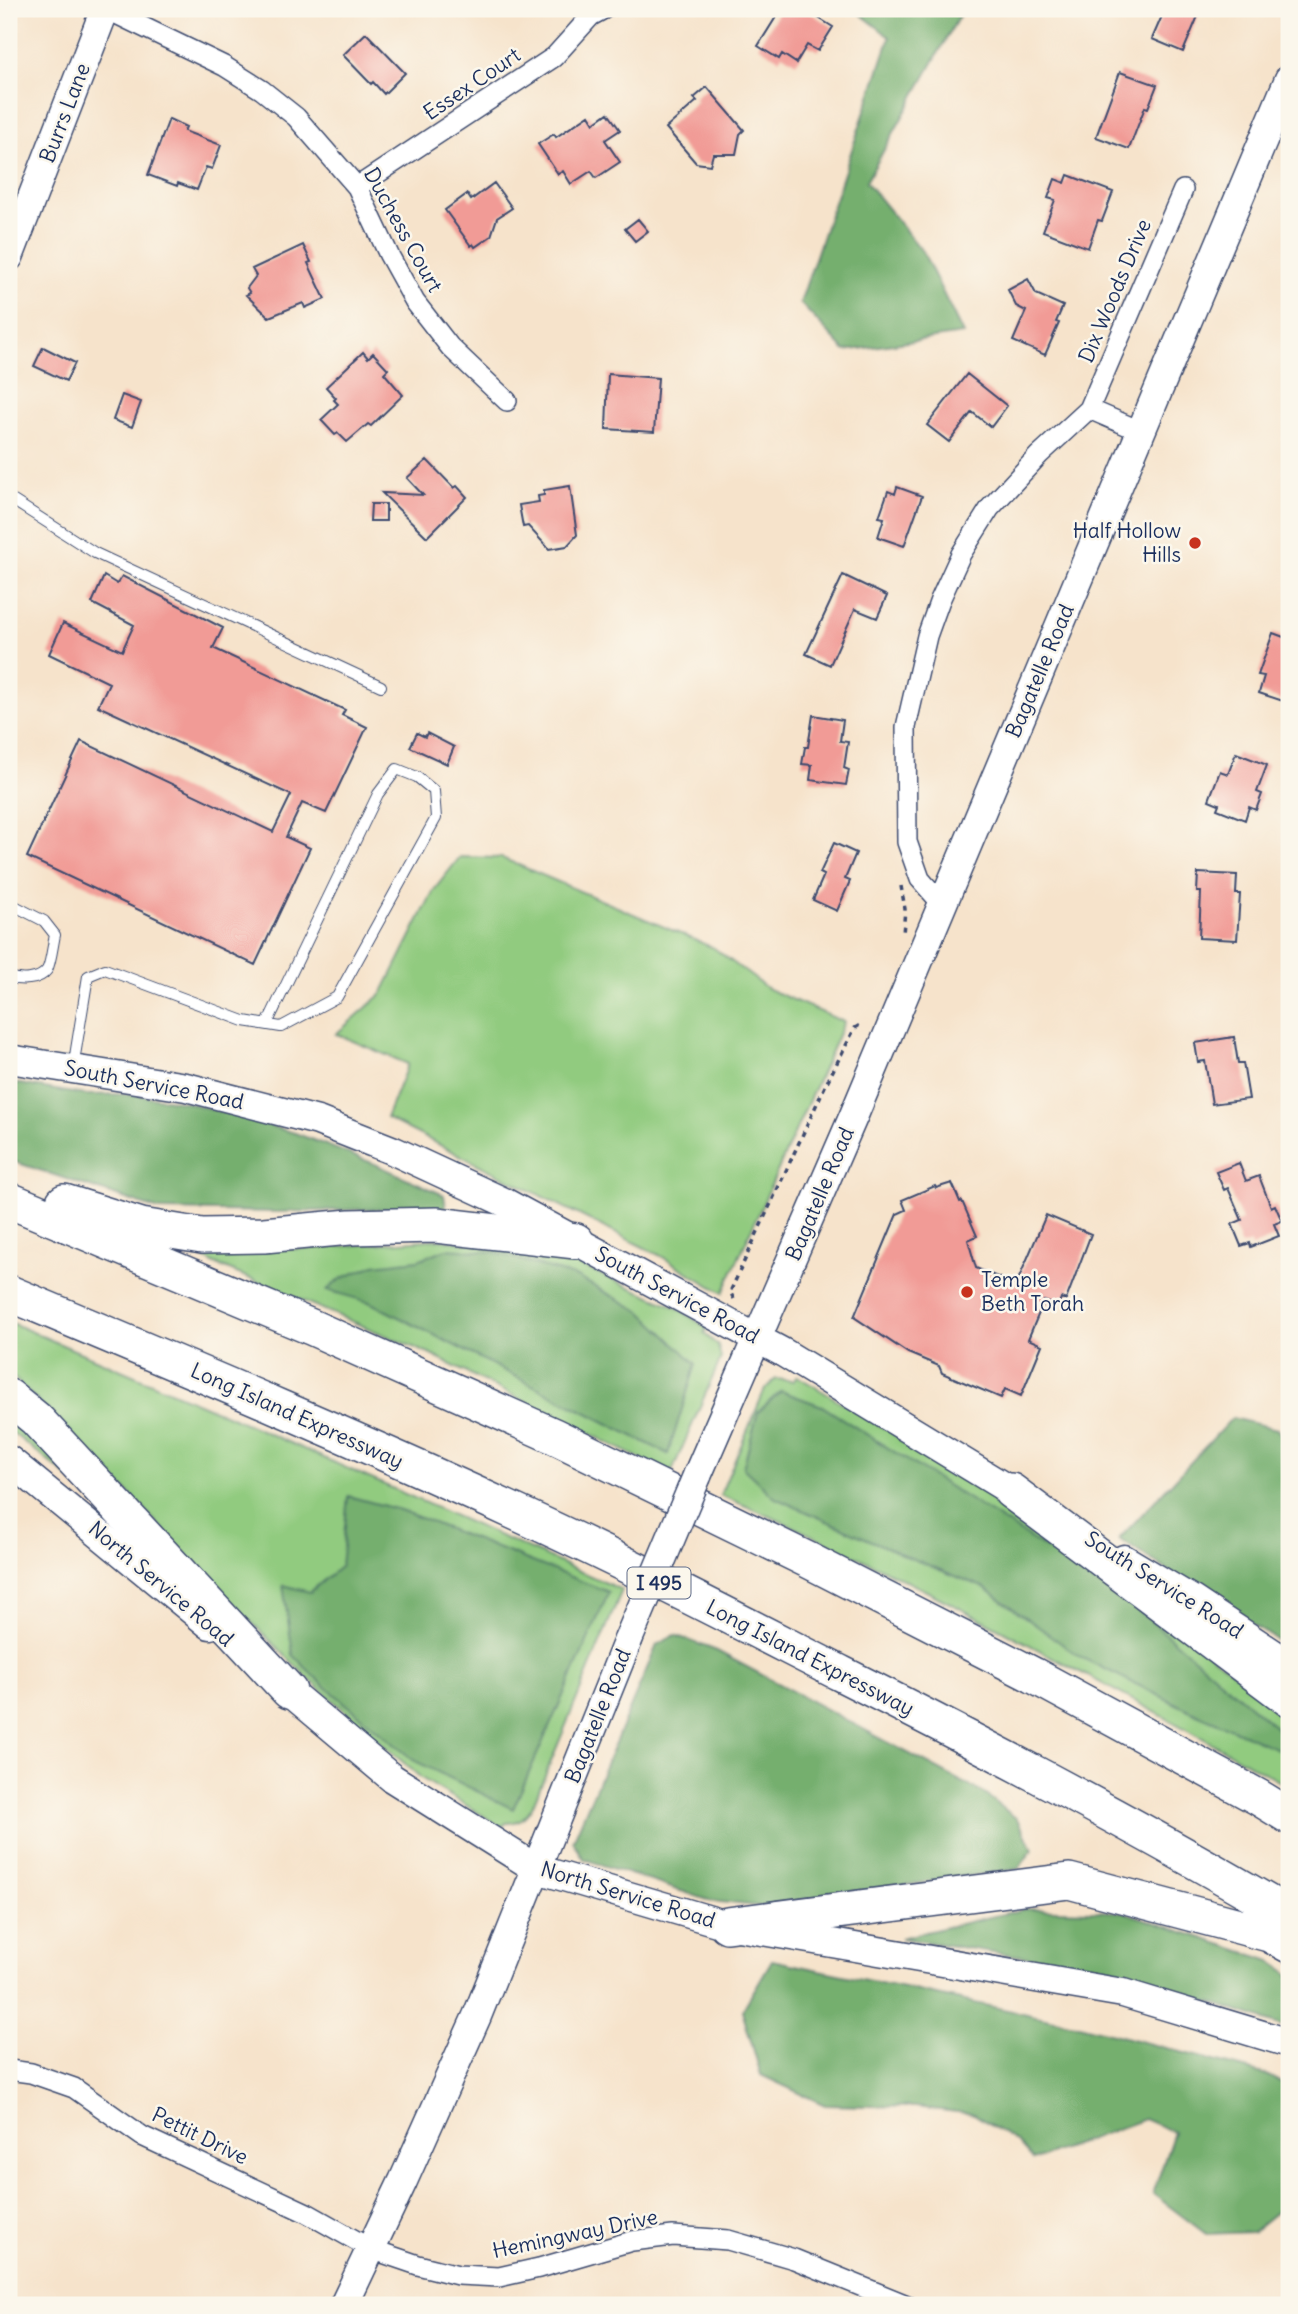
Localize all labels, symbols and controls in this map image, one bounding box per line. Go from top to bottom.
street label: Essex Court [418,41,525,126]
street label: Burrs Lane [33,59,96,166]
street label: Duchess Court [358,163,449,297]
street label: Dix Woods Drive [1072,215,1157,367]
place label: Half Hollow Hills [1073,517,1181,568]
marker: Half Hollow Hills [1187,535,1203,551]
street label: Bagatelle Road [999,600,1080,742]
street label: South Service Road [62,1054,246,1115]
street label: Bagatelle Road [779,1123,860,1265]
street label: South Service Road [590,1240,764,1349]
place label: Temple Beth Torah [981,1266,1084,1317]
marker: Temple Beth Torah [959,1284,975,1300]
street label: Long Island Expressway [187,1356,408,1475]
street label: North Service Road [83,1515,239,1652]
street label: South Service Road [1080,1525,1249,1644]
road number: I 495 [628,1568,690,1598]
street label: Long Island Expressway [702,1593,919,1722]
street label: Bagatelle Road [558,1645,637,1787]
street label: North Service Road [538,1855,719,1934]
street label: Pettit Drive [148,2101,253,2170]
street label: Hemingway Drive [490,2203,660,2264]

